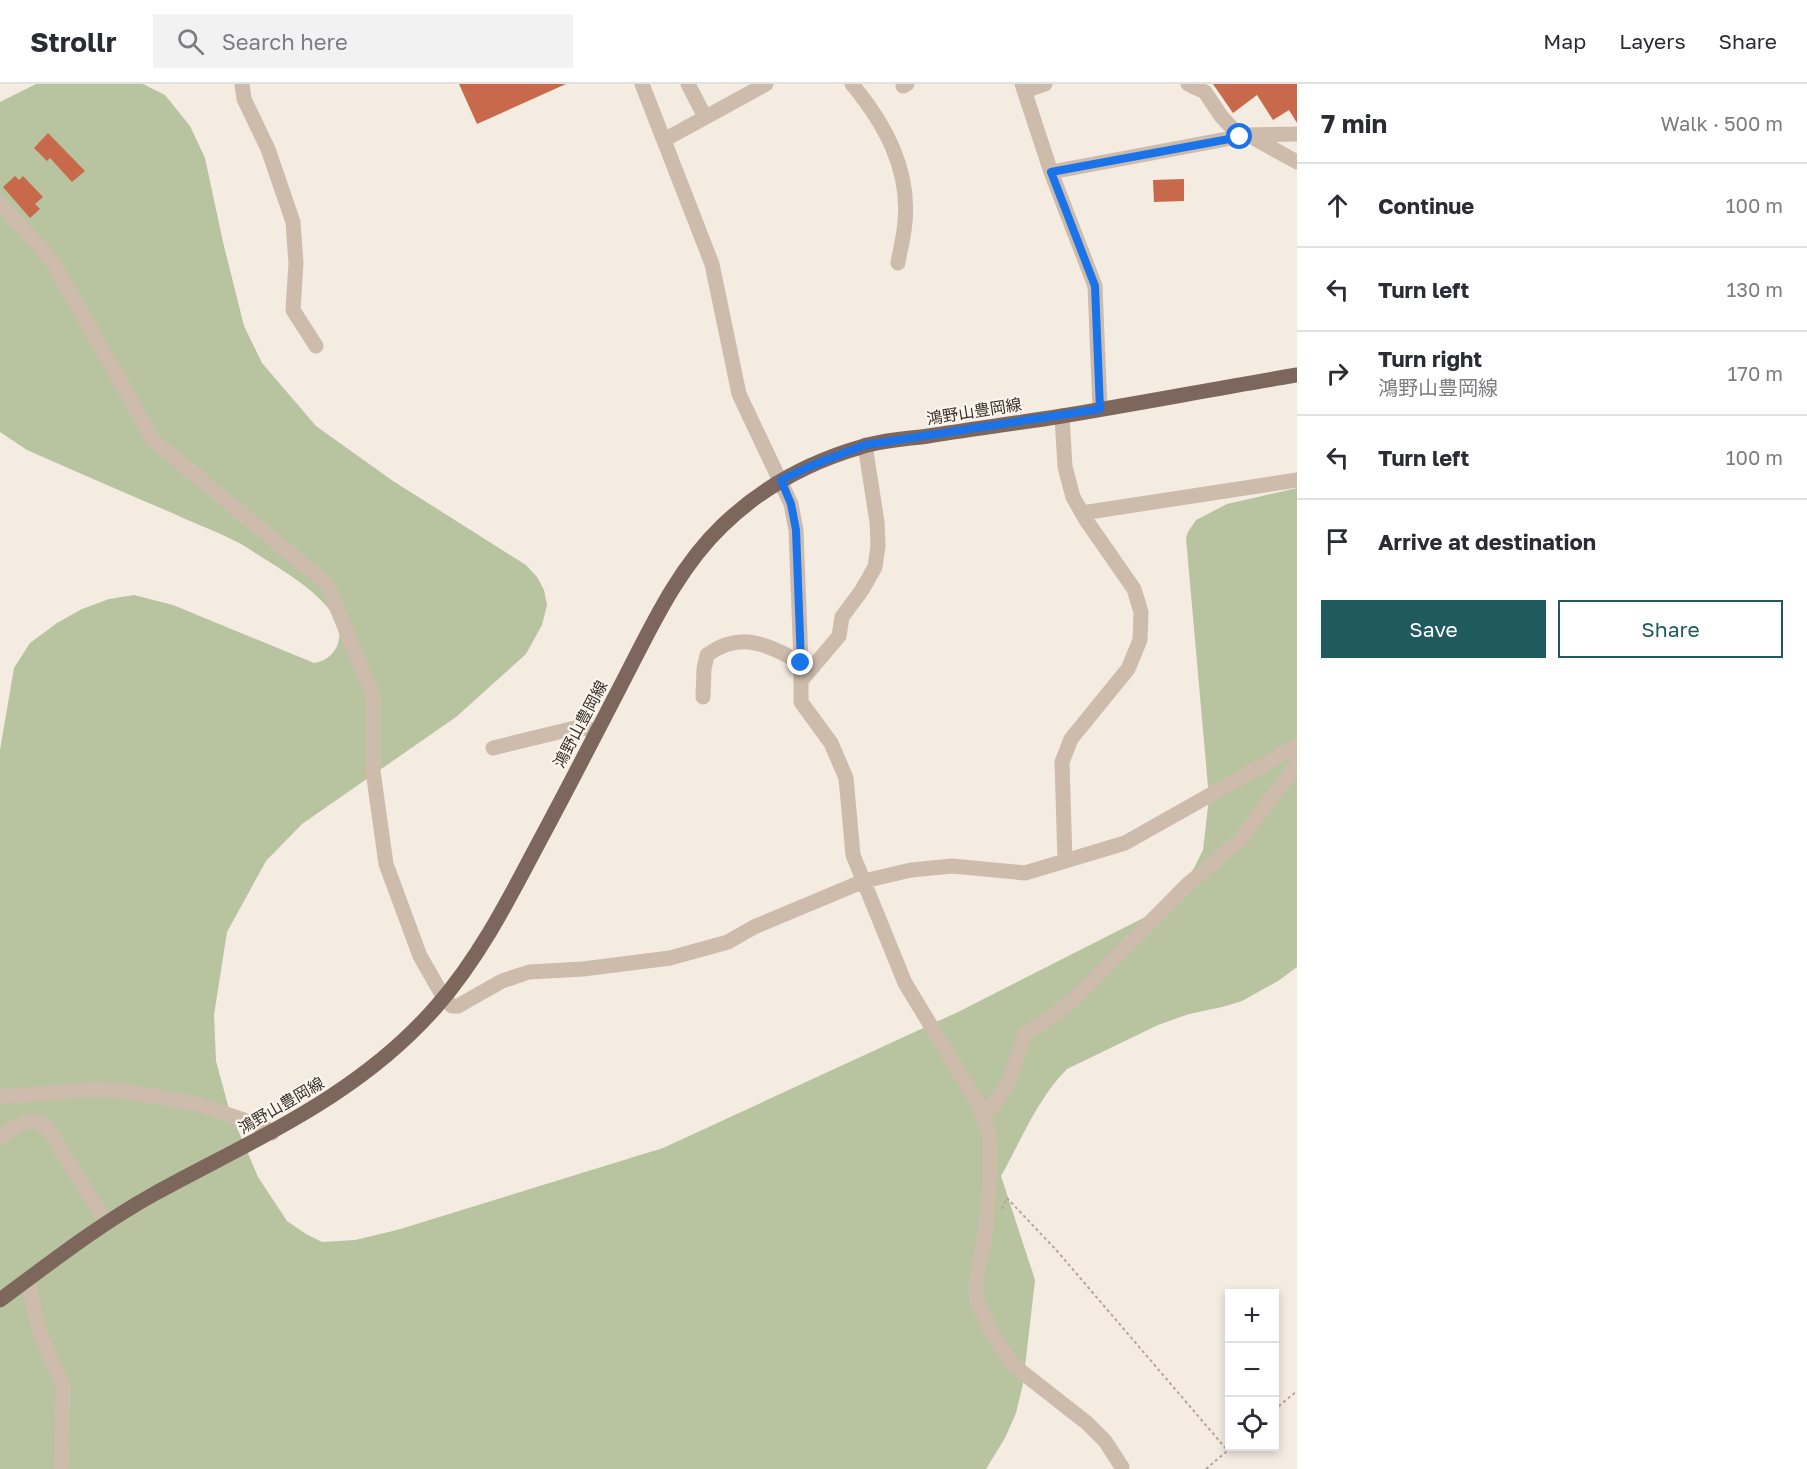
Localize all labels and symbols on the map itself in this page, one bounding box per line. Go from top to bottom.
route start [1226,123,1252,149]
street label: 鴻野山豊岡線 [925,394,1023,428]
route end [787,649,813,675]
street label: 鴻野山豊岡線 [549,677,611,771]
street label: 鴻野山豊岡線 [234,1072,328,1138]

